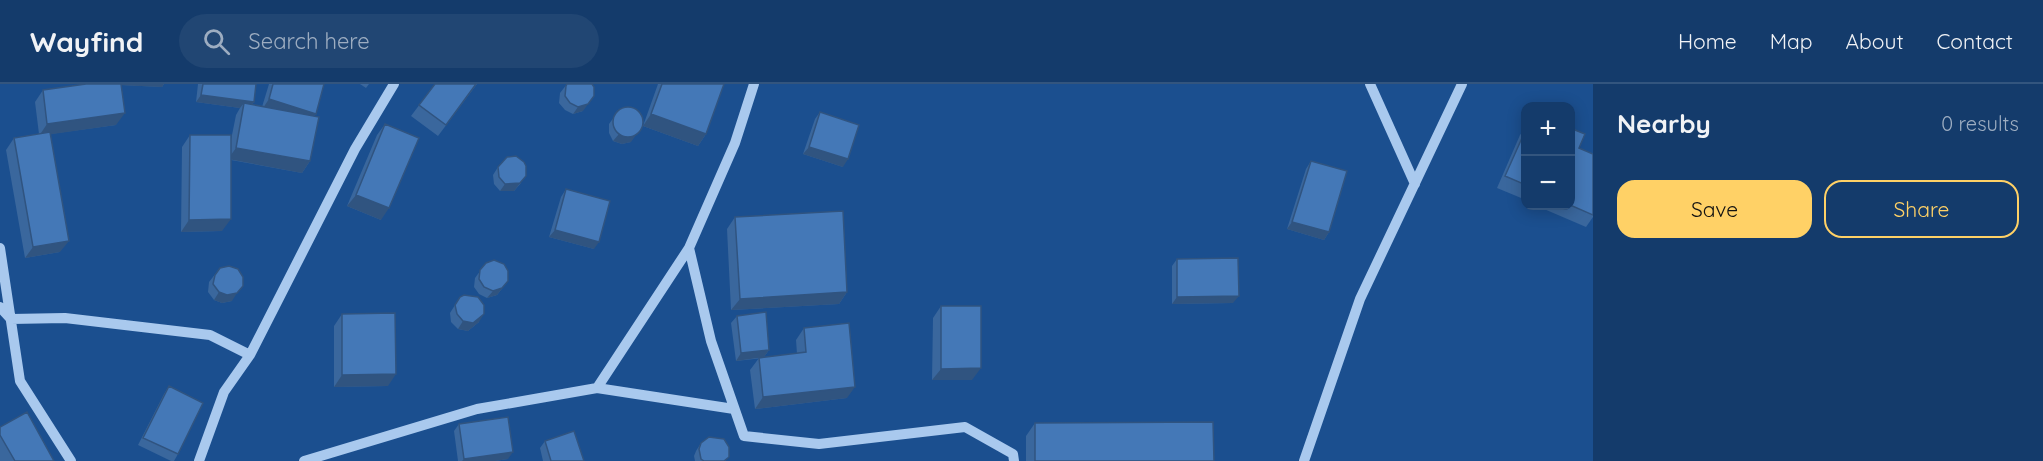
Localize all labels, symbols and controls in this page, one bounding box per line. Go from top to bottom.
search box [179,14,599,68]
text: Wayfind [30,24,143,59]
icon: search [200,25,233,58]
text: Search here [248,27,370,55]
text: Home [1678,28,1737,54]
text: Map [1770,28,1813,54]
text: About [1846,28,1904,54]
text: Contact [1937,28,2013,54]
map controls [1521,102,1575,210]
button: + [1521,102,1575,156]
text: Nearby [1617,107,1711,140]
text: 0 results [1941,111,2019,136]
button: − [1521,156,1575,210]
button: Save [1617,180,1812,238]
button: Share [1824,180,2019,238]

